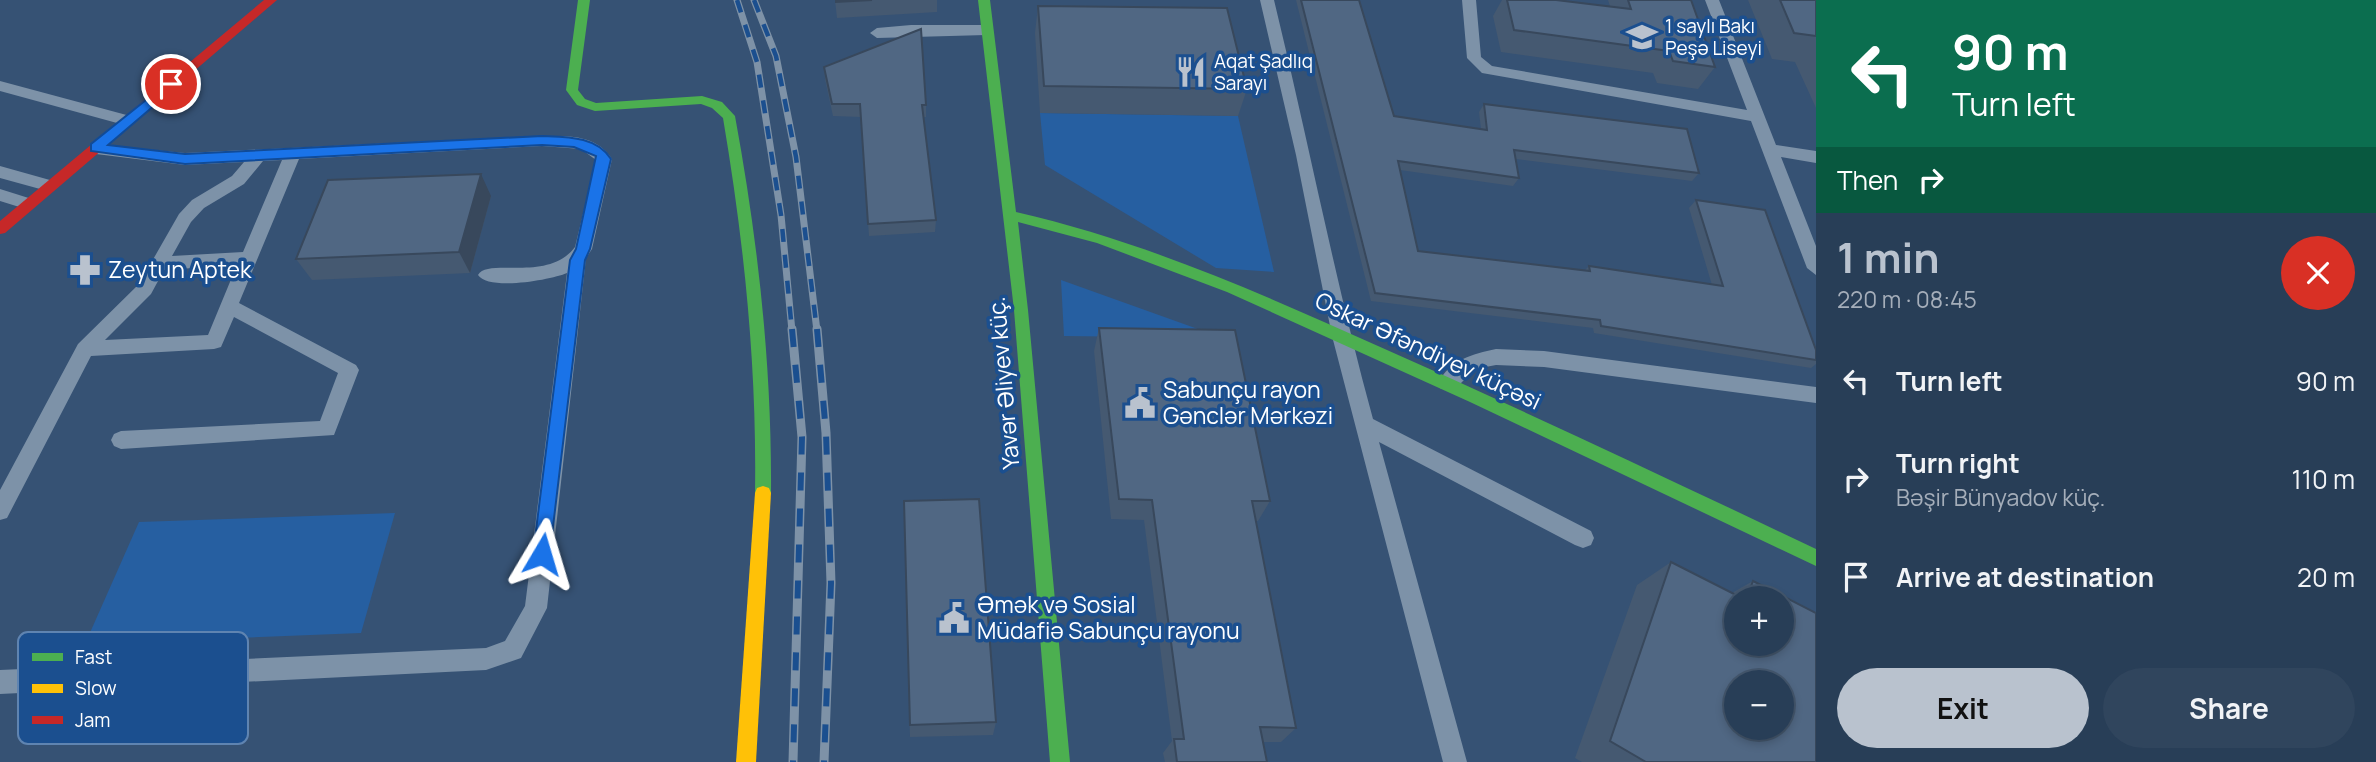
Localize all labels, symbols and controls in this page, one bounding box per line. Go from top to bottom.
place label: 1 saylı Bakı Peşə Liseyi [1665,13,1762,61]
text: 90 m [1952,18,2069,85]
school or university icon: 1 saylı Bakı Peşə Liseyi [1625,20,1659,54]
icon: left [1837,28,1928,119]
place label: Aqat Şadlıq Sarayı [1214,48,1313,96]
pin [141,54,201,114]
restaurant icon: Aqat Şadlıq Sarayı [1174,55,1208,89]
icon: arrive [152,65,190,103]
text: Turn left [1952,82,2076,126]
icon: right [1912,161,1950,199]
text: Then [1837,162,1898,198]
text: 1 min [1837,228,1940,286]
button: close [2281,236,2355,310]
pharmacy icon: Zeytun Aptek [68,253,102,287]
place label: Zeytun Aptek [108,253,252,285]
text: 220 m · 08:45 [1837,283,1977,315]
street label: Oskar Əfəndiyev küçəsi [1310,284,1547,417]
street label: Yavər Əliyev küç. [980,296,1026,471]
icon: left [1837,362,1875,400]
text: Turn left [1896,363,2003,399]
text: 90 m [2296,363,2355,399]
place label: Sabunçu rayon Gənclər Mərkəzi [1163,373,1333,431]
public building icon: Sabunçu rayon Gənclər Mərkəzi [1123,386,1157,420]
text: Turn right [1896,445,2020,481]
icon: right [1837,460,1875,498]
text: 110 m [2292,461,2355,497]
text: Bəşir Bünyadov küç. [1896,481,2105,513]
position arrow [505,517,579,591]
icon: arrive [1837,558,1875,596]
text: Arrive at destination [1896,559,2154,595]
text: 20 m [2297,559,2355,595]
map controls [1724,586,1794,740]
button: + [1724,586,1794,656]
place label: Əmək və Sosial Müdafiə Sabunçu rayonu [977,588,1240,646]
public building icon: Əmək və Sosial Müdafiə Sabunçu rayonu [937,601,971,635]
legend [18,632,248,744]
text: Fast [75,644,112,670]
button: Exit [1837,668,2089,748]
button: Share [2103,668,2355,748]
button: − [1724,670,1794,740]
text: Slow [75,675,117,701]
text: Jam [75,707,110,733]

